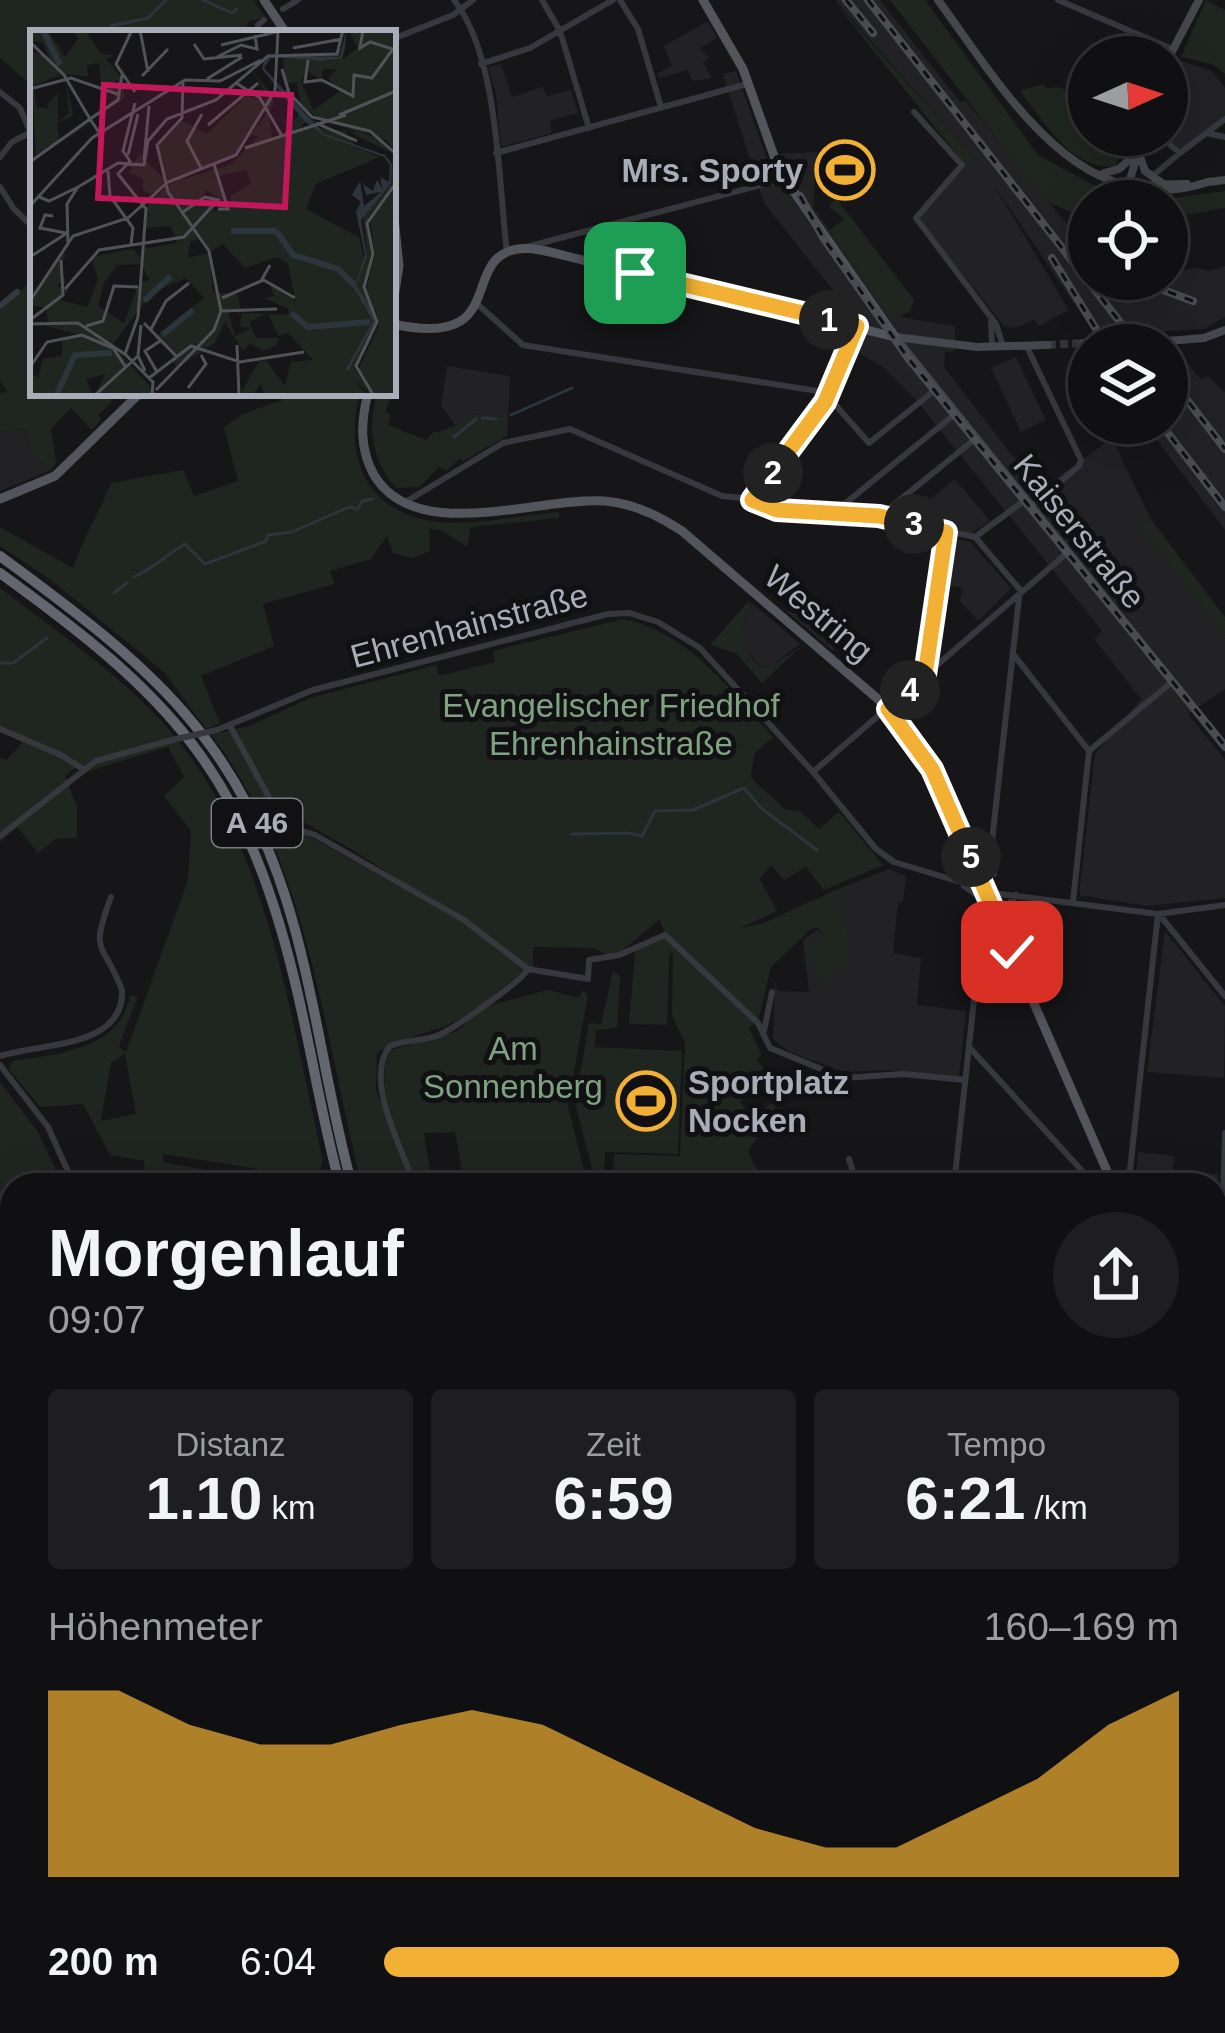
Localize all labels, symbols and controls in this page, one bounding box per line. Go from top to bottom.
inset map [30,30,396,396]
north arrow [1068,36,1188,156]
map controls [1068,36,1188,444]
sports icon: Mrs. Sporty [814,139,876,201]
place label: Mrs. Sporty [621,152,804,189]
button: locate [1068,180,1188,300]
pin [584,222,686,324]
icon: arrive [602,240,668,306]
pin: 1 [799,290,859,350]
text: 1 [820,301,838,338]
button: layers [1068,324,1188,444]
pin: 2 [743,443,803,503]
street label: Kaiserstraße [1006,447,1153,616]
text: 2 [764,454,782,491]
pin: 3 [884,494,944,554]
text: 3 [905,505,923,542]
street label: Westring [757,558,880,669]
street label: Ehrenhainstraße [347,576,592,675]
pin: 4 [880,660,940,720]
text: 4 [901,671,919,708]
park label: Evangelischer Friedhof Ehrenhainstraße [442,687,781,762]
road number: A 46 [212,799,302,847]
pin: 5 [941,827,1001,887]
text: 5 [962,838,980,875]
pin [961,901,1063,1003]
icon: check [979,919,1045,985]
park label: Am Sonnenberg [423,1030,603,1105]
place label: Sportplatz Nocken [688,1064,849,1139]
sports icon: Sportplatz Nocken [615,1070,677,1132]
button: share [1053,1212,1179,1338]
text: Morgenlauf [48,1216,404,1290]
text: 09:07 [48,1298,146,1341]
text: Distanz [175,1426,286,1463]
text: Zeit [586,1426,641,1463]
text: Tempo [947,1426,1046,1463]
text: 1.10 [146,1465,262,1532]
text: 6:59 [553,1465,674,1532]
text: 6:21 [905,1465,1025,1532]
text: km [262,1489,315,1526]
text: /km [1025,1489,1088,1526]
text: Höhenmeter [48,1605,263,1648]
text: 160–169 m [984,1605,1179,1648]
text: 200 m [48,1940,159,1983]
text: 6:04 [240,1940,316,1983]

